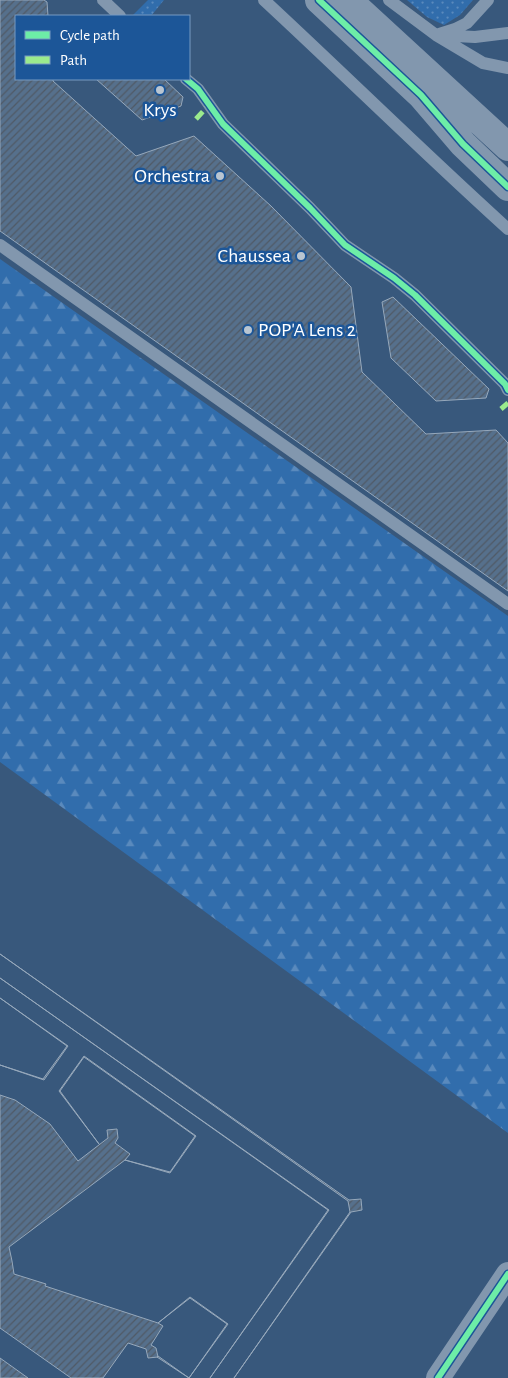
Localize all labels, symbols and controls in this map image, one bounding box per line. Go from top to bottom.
legend [15,15,190,80]
text: Cycle path [60,28,120,43]
text: Path [60,53,87,68]
marker: Krys [154,84,166,96]
place label: Krys [143,100,177,120]
place label: Orchestra [134,166,210,186]
marker: Orchestra [214,170,226,182]
place label: Chaussea [218,246,291,266]
marker: Chaussea [295,250,307,262]
place label: POP'A Lens 2 [258,320,356,340]
marker: POP'A Lens 2 [242,324,254,336]

